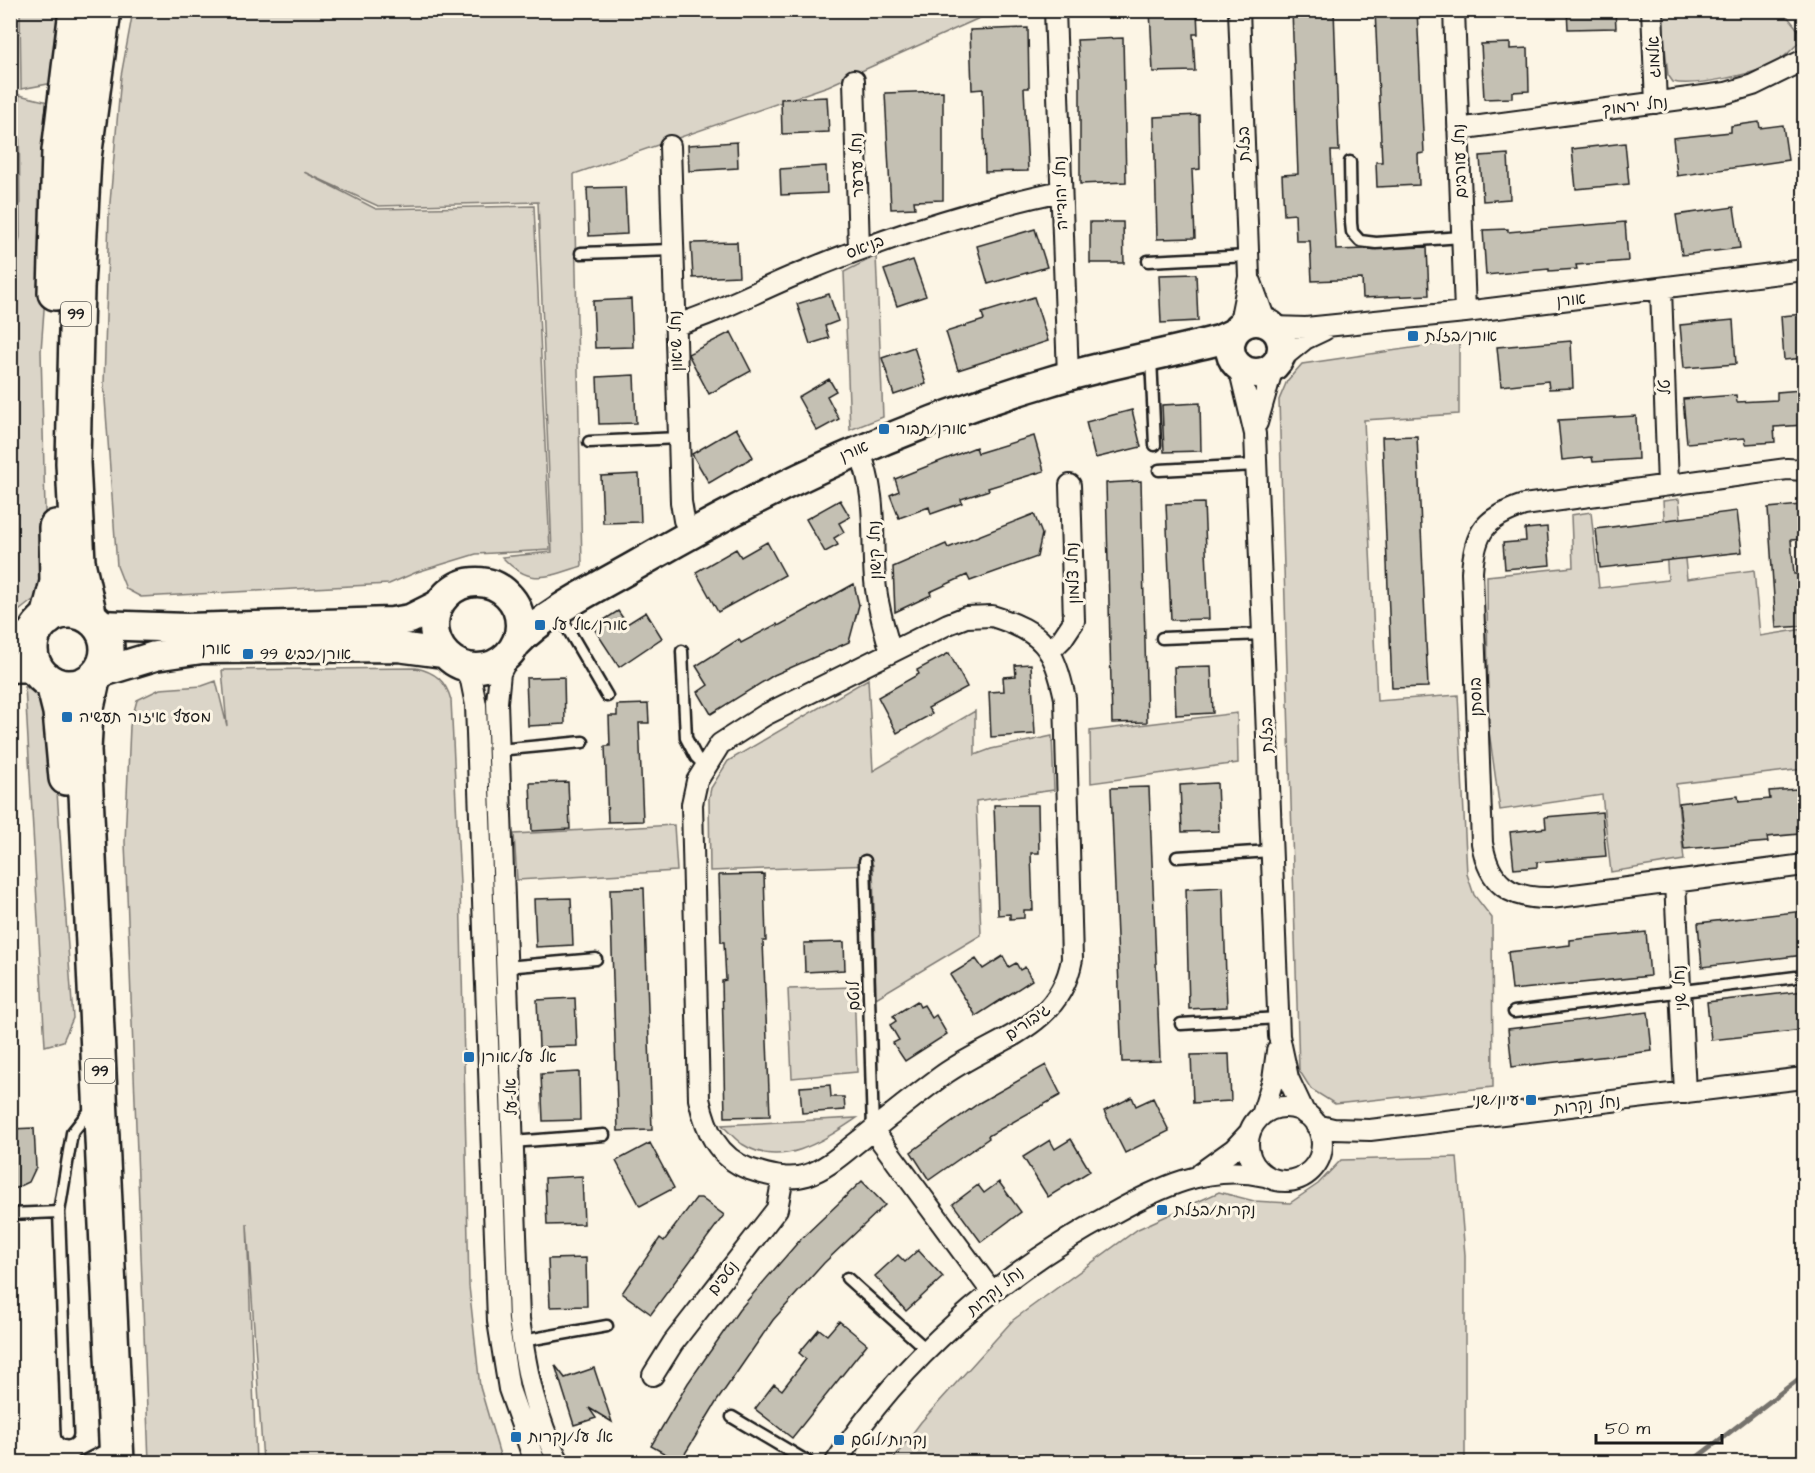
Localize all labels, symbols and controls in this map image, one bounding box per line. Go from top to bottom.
street label: אלמוג [1642,36,1666,78]
street label: נחל ירמוך [1601,91,1669,121]
street label: נחל עורבים [1448,123,1472,199]
street label: בזלת [1232,126,1256,163]
street label: נחל ערער [845,132,869,198]
street label: נחל יהודייה [1049,155,1073,231]
street label: בניאס [843,230,887,264]
street label: אורן [1555,288,1587,312]
road number: 99 [61,302,91,326]
street label: נחל שיאון [664,310,688,372]
place label: אורן/בזלת [1424,325,1497,347]
marker: אורן/בזלת [1406,329,1420,343]
street label: טל [1654,379,1676,395]
place label: אורן/תבור [896,418,967,440]
marker: אורן/תבור [877,422,891,436]
street label: אורן [836,435,872,467]
street label: נחל קישון [863,520,887,580]
street label: נחל צלמון [1061,542,1085,604]
place label: אורן/אל על [552,614,628,636]
marker: אורן/אל על [533,618,547,632]
street label: אורן [201,638,231,660]
place label: אורן/כביש 99 [260,643,351,665]
marker: אורן/כביש 99 [241,647,255,661]
street label: בוסתן [1464,677,1488,717]
place label: מסעף איזור תעשיה [79,706,211,728]
marker: מסעף איזור תעשיה [60,710,74,724]
street label: בזלת [1255,717,1279,754]
street label: נחל שני [1668,965,1692,1011]
street label: לוטם [842,979,866,1011]
street label: גיבורים [1001,998,1055,1046]
place label: אל על/אורן [481,1046,557,1068]
marker: אל על/אורן [462,1050,476,1064]
road number: 99 [85,1059,115,1083]
street label: אל-על [499,1078,523,1116]
place label: עיון/שני [1472,1089,1519,1111]
street label: נחל נקרות [1551,1090,1622,1120]
marker: עיון/שני [1524,1093,1538,1107]
place label: נקרות/בזלת [1173,1199,1256,1221]
marker: נקרות/בזלת [1155,1203,1169,1217]
street label: נטפים [703,1256,743,1300]
street label: נחל נקרות [961,1261,1028,1321]
scale bar [1596,1407,1722,1445]
text: 50 m [1605,1416,1650,1441]
place label: אל על/נקרות [527,1426,613,1448]
place label: נקרות/לוטם [851,1429,927,1451]
marker: אל על/נקרות [509,1430,523,1444]
marker: נקרות/לוטם [832,1433,846,1447]

